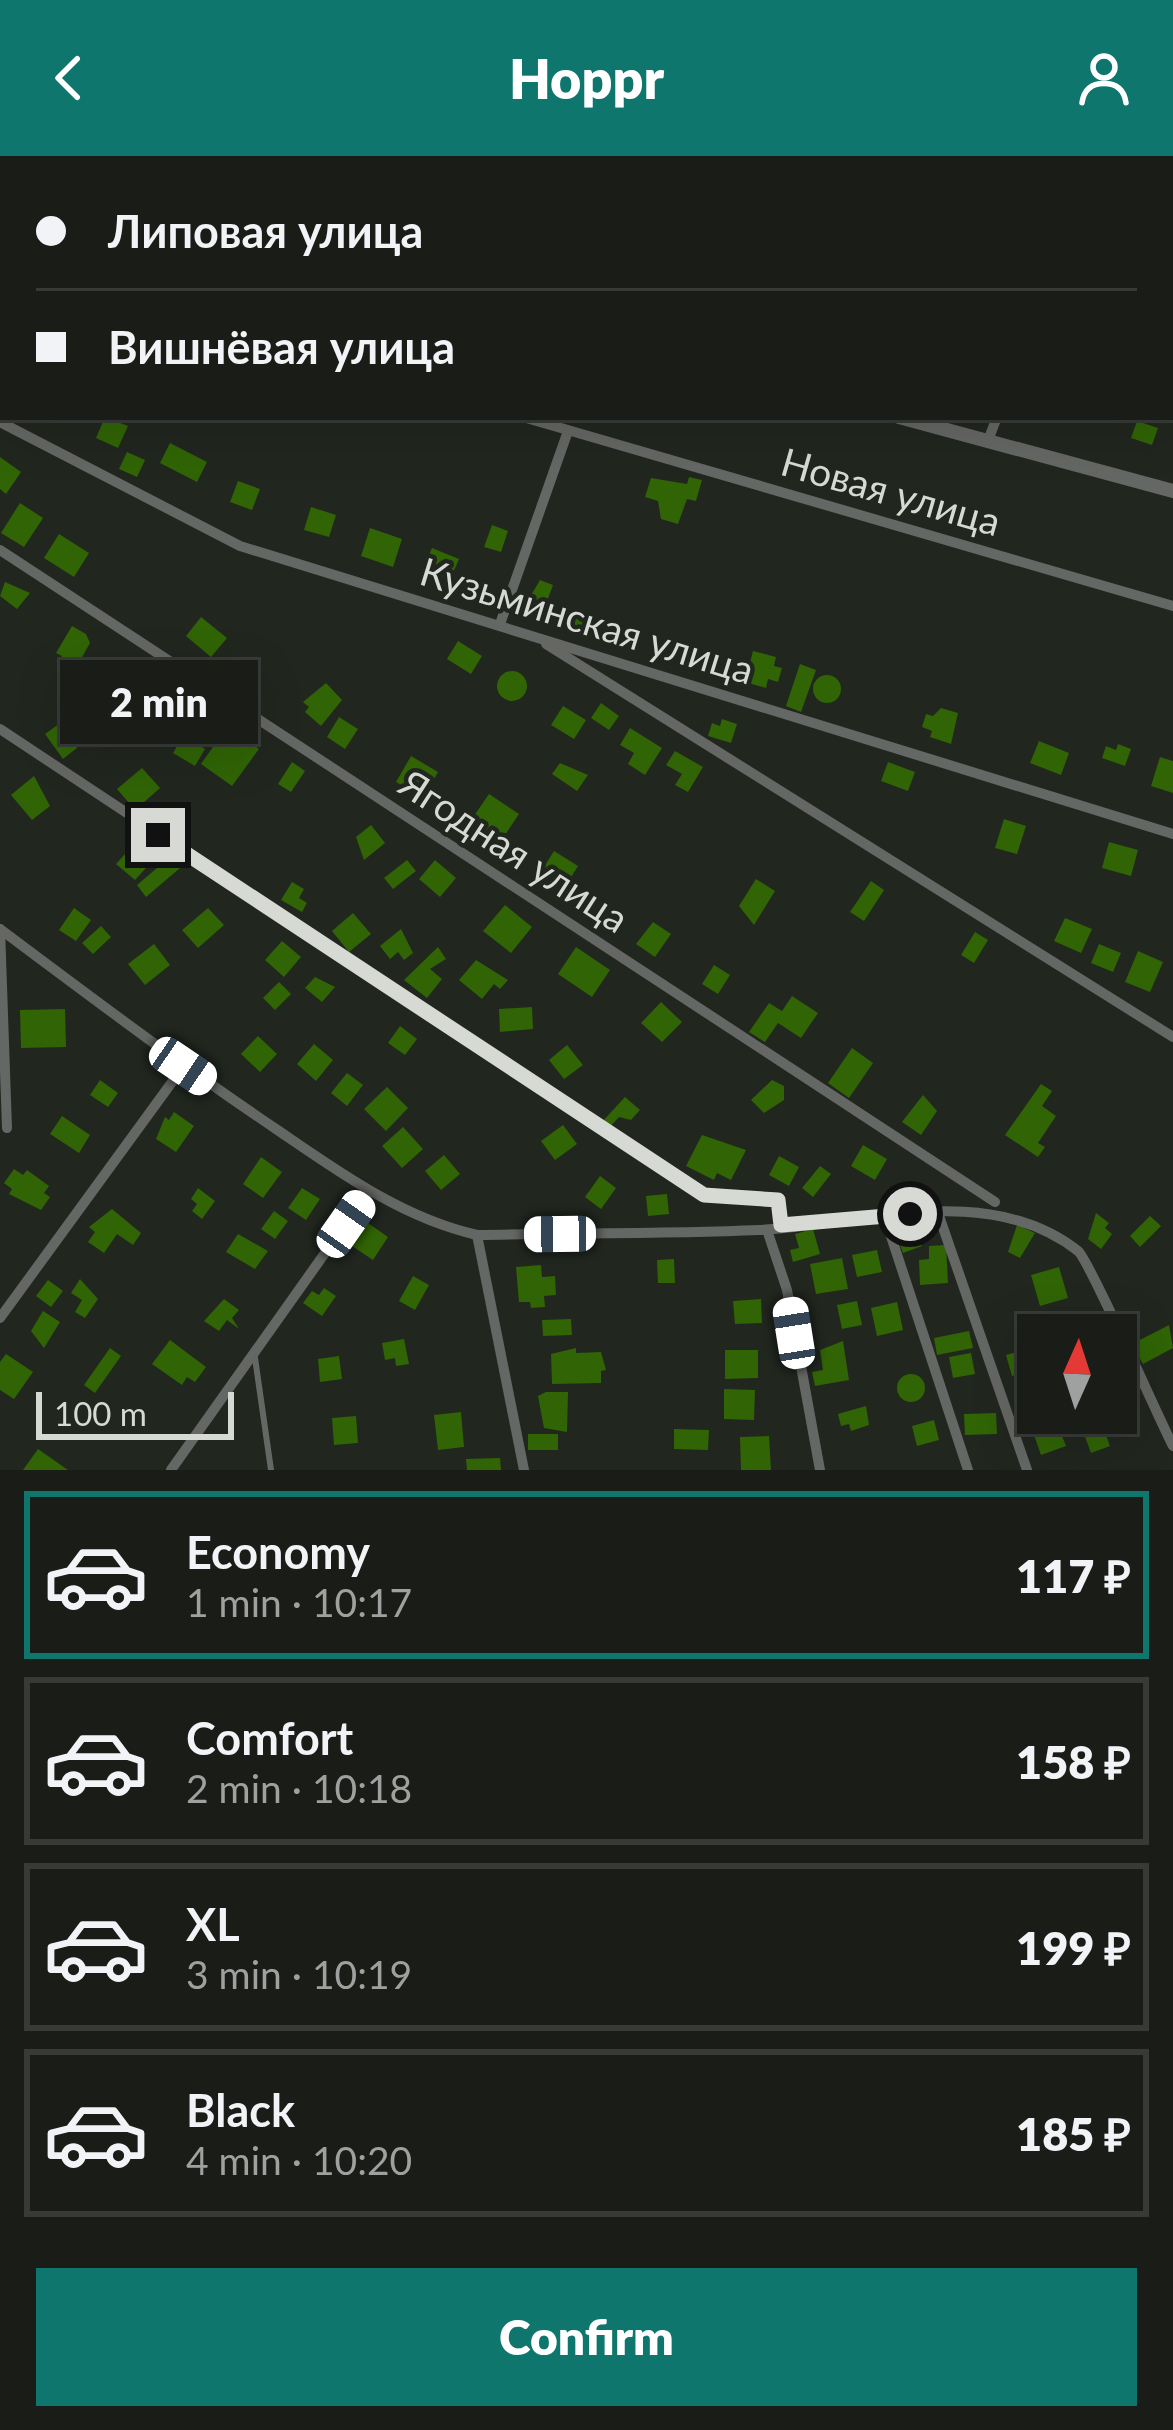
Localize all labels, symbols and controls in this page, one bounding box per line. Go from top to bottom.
icon: back [36,45,102,111]
icon: person [1071,45,1137,111]
text: Hoppr [509,46,664,111]
text: Липовая улица [108,204,423,258]
text: Вишнёвая улица [108,320,455,374]
street label: Новая улица [776,438,1006,544]
street label: Кузьминская улица [415,547,760,693]
callout: 2 min [59,661,257,745]
text: 2 min [110,679,208,725]
street label: Ягодная улица [391,759,638,941]
route end [131,808,185,862]
car [143,1031,223,1101]
car [311,1184,381,1264]
route start [883,1187,937,1241]
car [524,1215,596,1253]
car [771,1295,817,1371]
north arrow [1017,1314,1137,1434]
map controls [1017,1314,1137,1434]
scale bar [36,1386,234,1439]
text: 100 m [54,1393,147,1433]
icon: car [42,1521,150,1629]
text: Economy [186,1525,370,1579]
text: 117 ₽ [1016,1549,1131,1603]
text: 1 min · 10:17 [186,1579,412,1625]
icon: car [42,1707,150,1815]
text: Comfort [186,1711,353,1765]
text: 158 ₽ [1016,1735,1131,1789]
text: 2 min · 10:18 [186,1765,412,1811]
icon: car [42,1893,150,2001]
text: XL [186,1897,240,1951]
text: 199 ₽ [1016,1921,1131,1975]
text: 3 min · 10:19 [186,1951,412,1997]
icon: car [42,2079,150,2187]
text: Black [186,2083,295,2137]
text: 185 ₽ [1016,2107,1131,2161]
text: 4 min · 10:20 [186,2137,412,2183]
button: Confirm [36,2268,1137,2406]

